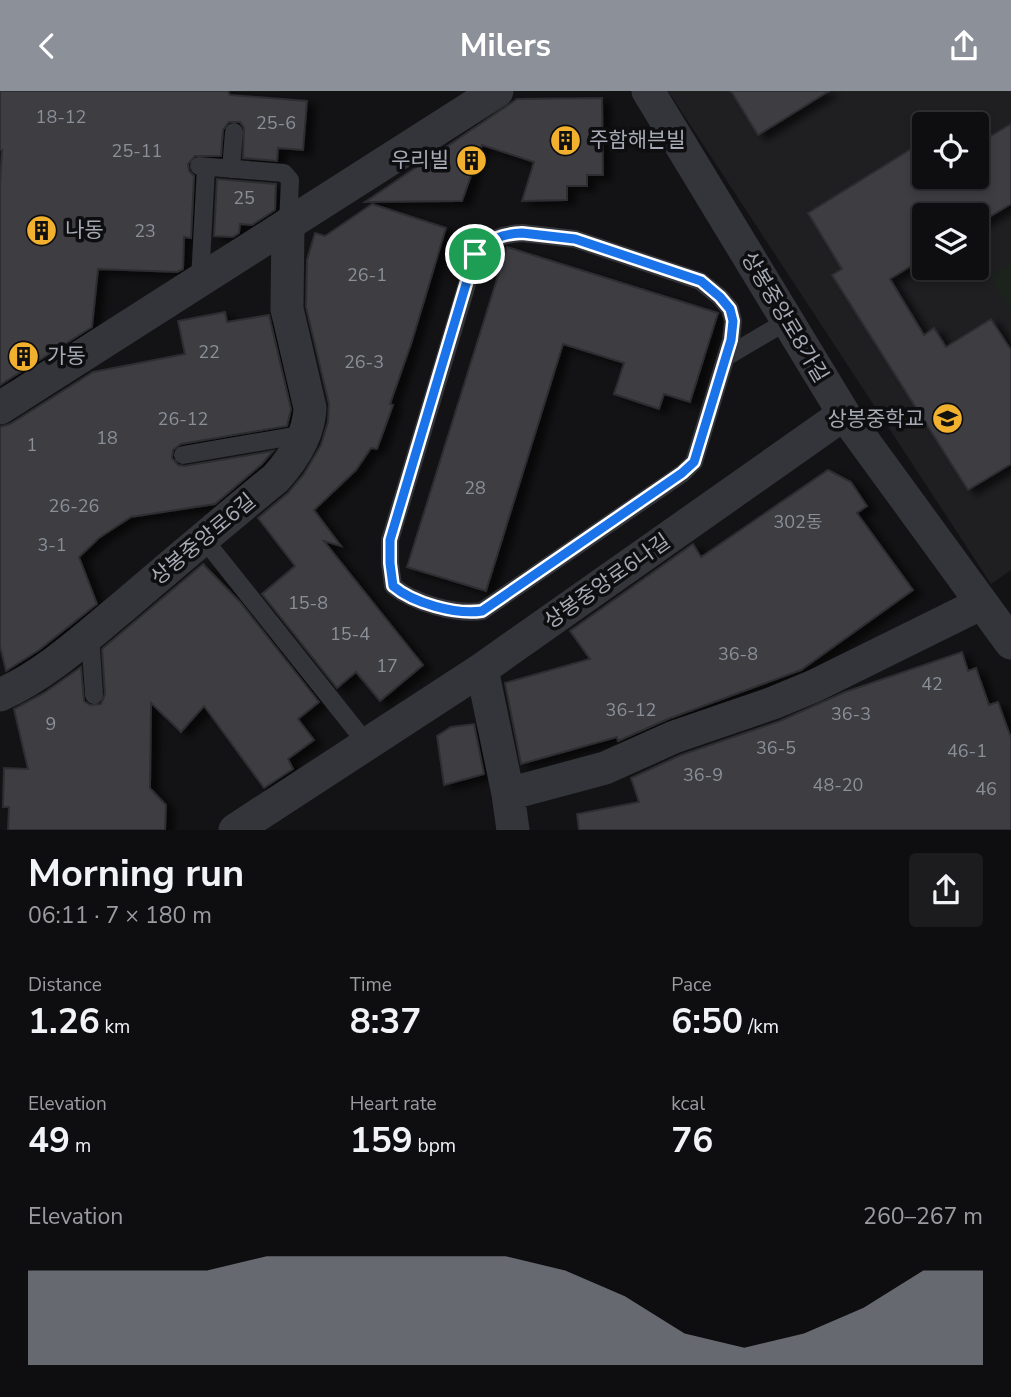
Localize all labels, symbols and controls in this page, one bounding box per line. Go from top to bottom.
text: Milers [460,24,551,67]
icon: back [28,27,66,65]
icon: share [945,27,983,65]
house number: 18-12 [36,105,86,129]
house number: 25-6 [256,111,296,135]
map controls [912,112,989,280]
button: locate [912,112,989,189]
building icon: 주함해븐빌 [549,123,583,157]
place label: 주함해븐빌 [589,126,686,154]
house number: 25-11 [112,139,162,163]
building icon: 우리빌 [455,143,489,177]
place label: 우리빌 [391,146,449,174]
house number: 25 [233,186,255,210]
button: layers [912,203,989,280]
building icon: 나동 [25,213,59,247]
place label: 나동 [65,216,104,244]
house number: 23 [134,219,156,243]
pin [445,224,505,284]
icon: arrive [456,235,494,273]
street label: 상봉중앙로8가길 [735,246,835,388]
house number: 26-1 [347,263,387,287]
building icon: 가동 [7,339,41,373]
house number: 22 [198,340,220,364]
place label: 가동 [47,342,86,370]
house number: 26-3 [344,350,384,374]
school or university icon: 상봉중학교 [930,402,964,436]
place label: 상봉중학교 [827,405,924,433]
house number: 26-12 [158,407,208,431]
house number: 18 [96,426,118,450]
house number: 1 [27,433,37,457]
house number: 28 [464,476,486,500]
street label: 상봉중앙로6길 [145,487,261,591]
house number: 26-26 [49,494,99,518]
house number: 302동 [774,510,822,534]
street label: 상봉중앙로6나길 [538,527,676,635]
house number: 3-1 [37,533,67,557]
house number: 15-8 [288,591,328,615]
house number: 15-4 [330,622,370,646]
house number: 36-8 [718,642,758,666]
house number: 17 [376,654,398,678]
house number: 42 [921,672,943,696]
house number: 36-12 [606,698,656,722]
house number: 36-3 [831,702,871,726]
house number: 9 [46,712,56,736]
house number: 36-5 [756,736,796,760]
house number: 46-1 [947,739,987,763]
house number: 36-9 [683,763,723,787]
house number: 48-20 [813,773,863,797]
house number: 46 [975,777,997,801]
text: Morning run [28,848,244,899]
button: share [909,853,983,927]
text: 06:11 · 7 × 180 m [28,900,212,931]
text: Distance [28,972,102,998]
text: Time [350,972,392,998]
text: Pace [671,972,712,998]
text: 1.26 [28,998,100,1045]
text: 8:37 [350,998,421,1045]
text: 6:50 [671,998,743,1045]
text: km [100,1014,130,1040]
text: /km [743,1014,779,1040]
text: Elevation [28,1091,107,1117]
text: Heart rate [350,1091,437,1117]
text: kcal [671,1091,705,1117]
text: 49 [28,1117,70,1164]
text: 159 [350,1117,413,1164]
text: 76 [671,1117,713,1164]
text: m [70,1133,91,1159]
text: bpm [413,1133,456,1159]
text: Elevation [28,1201,123,1232]
text: 260–267 m [863,1201,983,1232]

